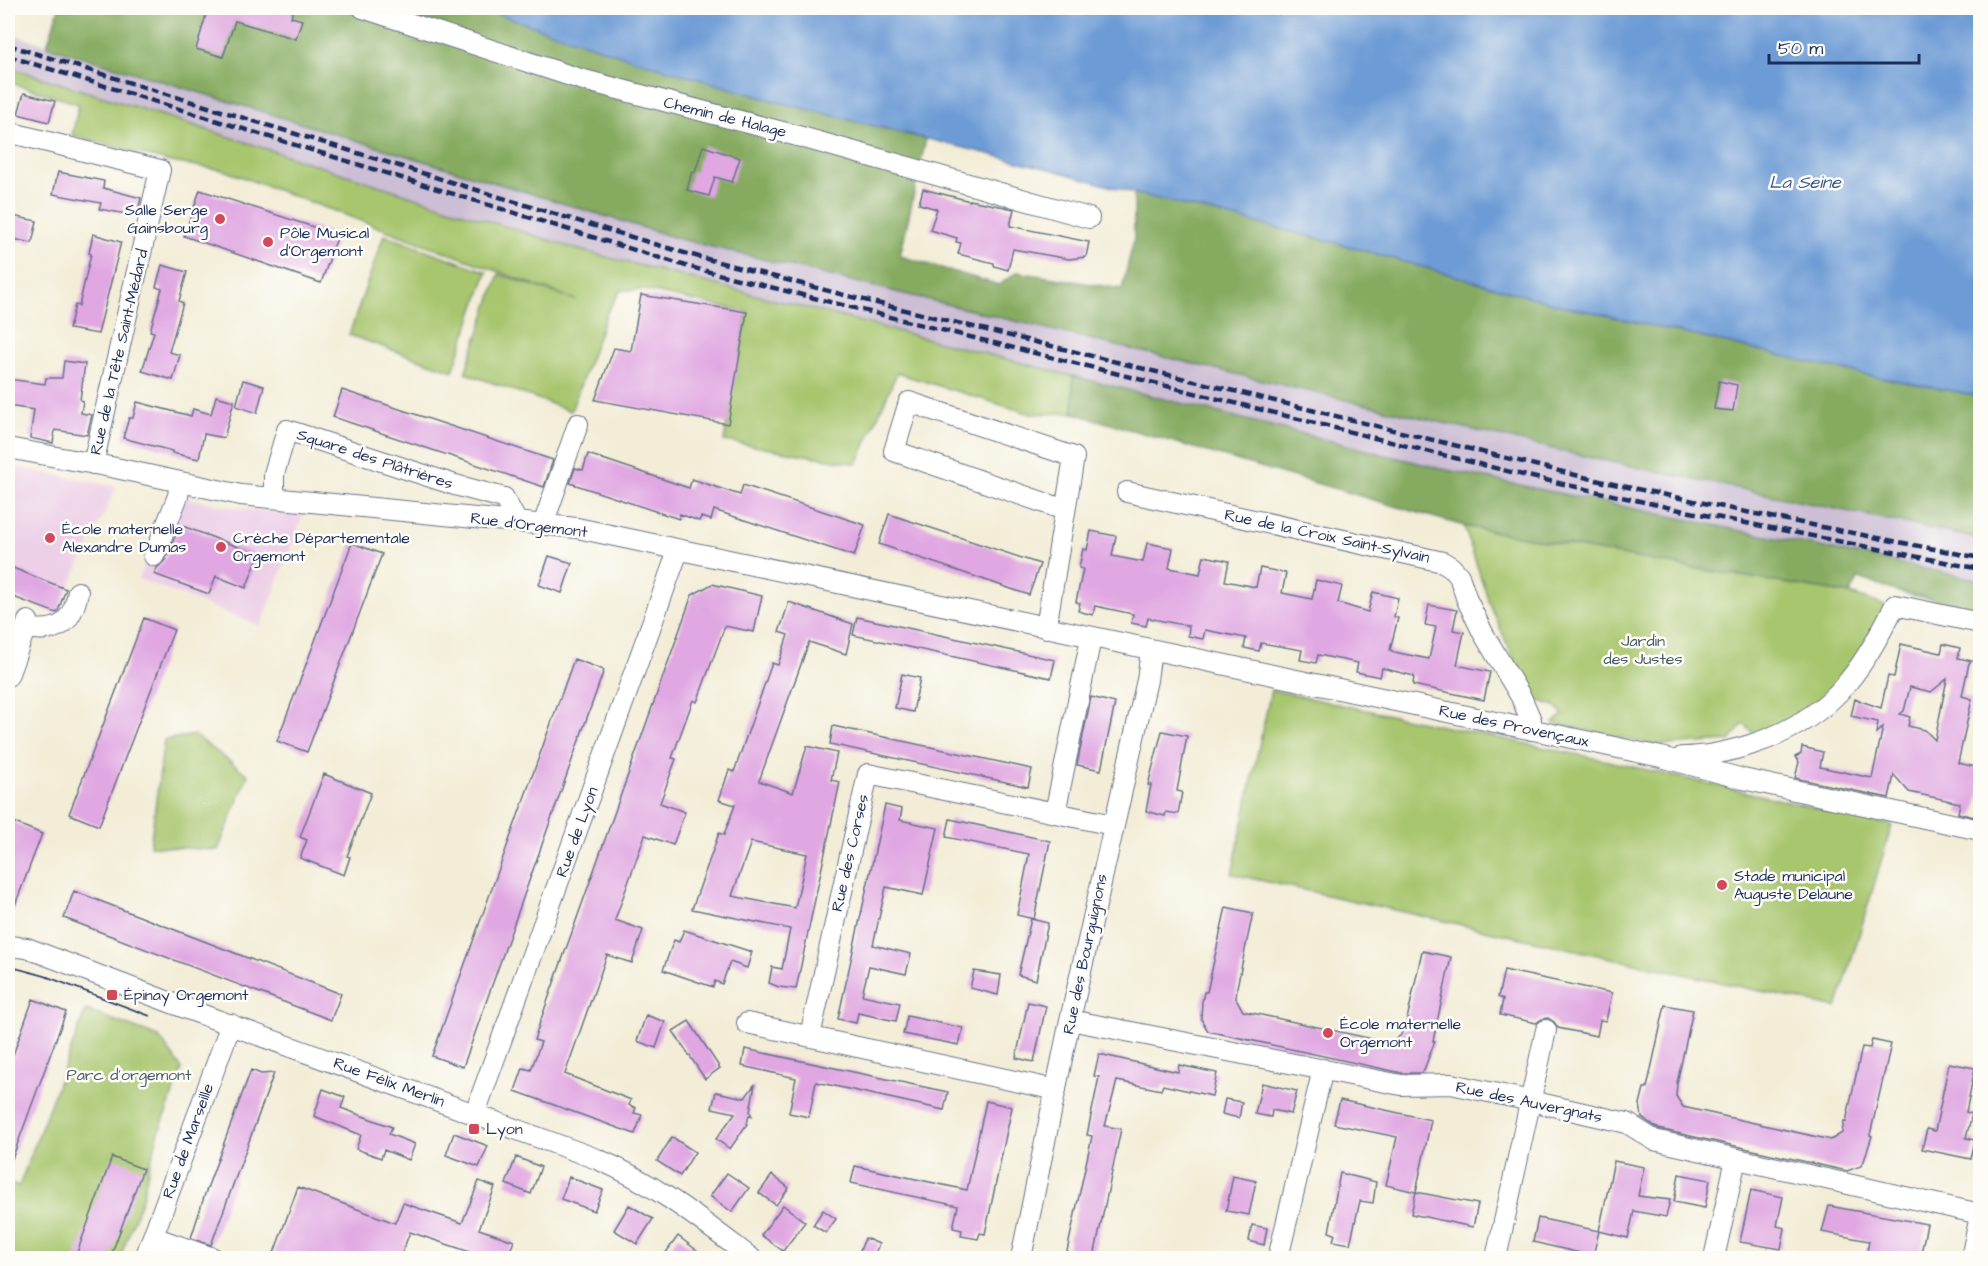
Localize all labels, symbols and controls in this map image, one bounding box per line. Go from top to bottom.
scale bar [1769,27,1919,65]
text: 50 m [1778,36,1823,61]
street label: Chemin de Halage [661,91,789,144]
water label: La Seine [1769,170,1842,195]
place label: Salle Serge Gainsbourg [125,199,208,240]
marker: Salle Serge Gainsbourg [213,212,227,226]
place label: Pôle Musical d'Orgemont [280,222,369,263]
marker: Pôle Musical d'Orgemont [261,235,275,249]
street label: Rue de la Tête Saint-Médard [85,247,153,457]
street label: Square des Plâtrières [294,423,456,495]
street label: Rue de la Croix Saint-Sylvain [1222,503,1432,569]
street label: Rue d'Orgemont [469,507,589,544]
place label: École maternelle Alexandre Dumas [62,518,186,558]
place label: Crèche Départementale Orgemont [233,527,410,568]
marker: École maternelle Alexandre Dumas [43,531,57,545]
marker: Crèche Départementale Orgemont [214,540,228,554]
park label: Jardin des Justes [1603,630,1683,670]
street label: Rue des Provençaux [1437,699,1591,753]
street label: Rue de Lyon [550,784,604,881]
street label: Rue des Corses [826,792,874,914]
place label: Stade municipal Auguste Delaune [1734,865,1853,906]
street label: Rue des Bourguignons [1057,872,1114,1036]
marker: Stade municipal Auguste Delaune [1715,878,1729,892]
place label: Épinay Orgemont [124,984,249,1007]
marker: Épinay Orgemont [105,988,119,1002]
place label: École maternelle Orgemont [1340,1013,1461,1054]
marker: École maternelle Orgemont [1321,1026,1335,1040]
street label: Rue Félix Merlin [330,1052,448,1112]
park label: Parc d'orgemont [66,1064,192,1087]
street label: Rue des Auvergnats [1454,1076,1604,1129]
street label: Rue de Marseille [157,1080,219,1202]
place label: Lyon [486,1118,523,1141]
marker: Lyon [467,1122,481,1136]

